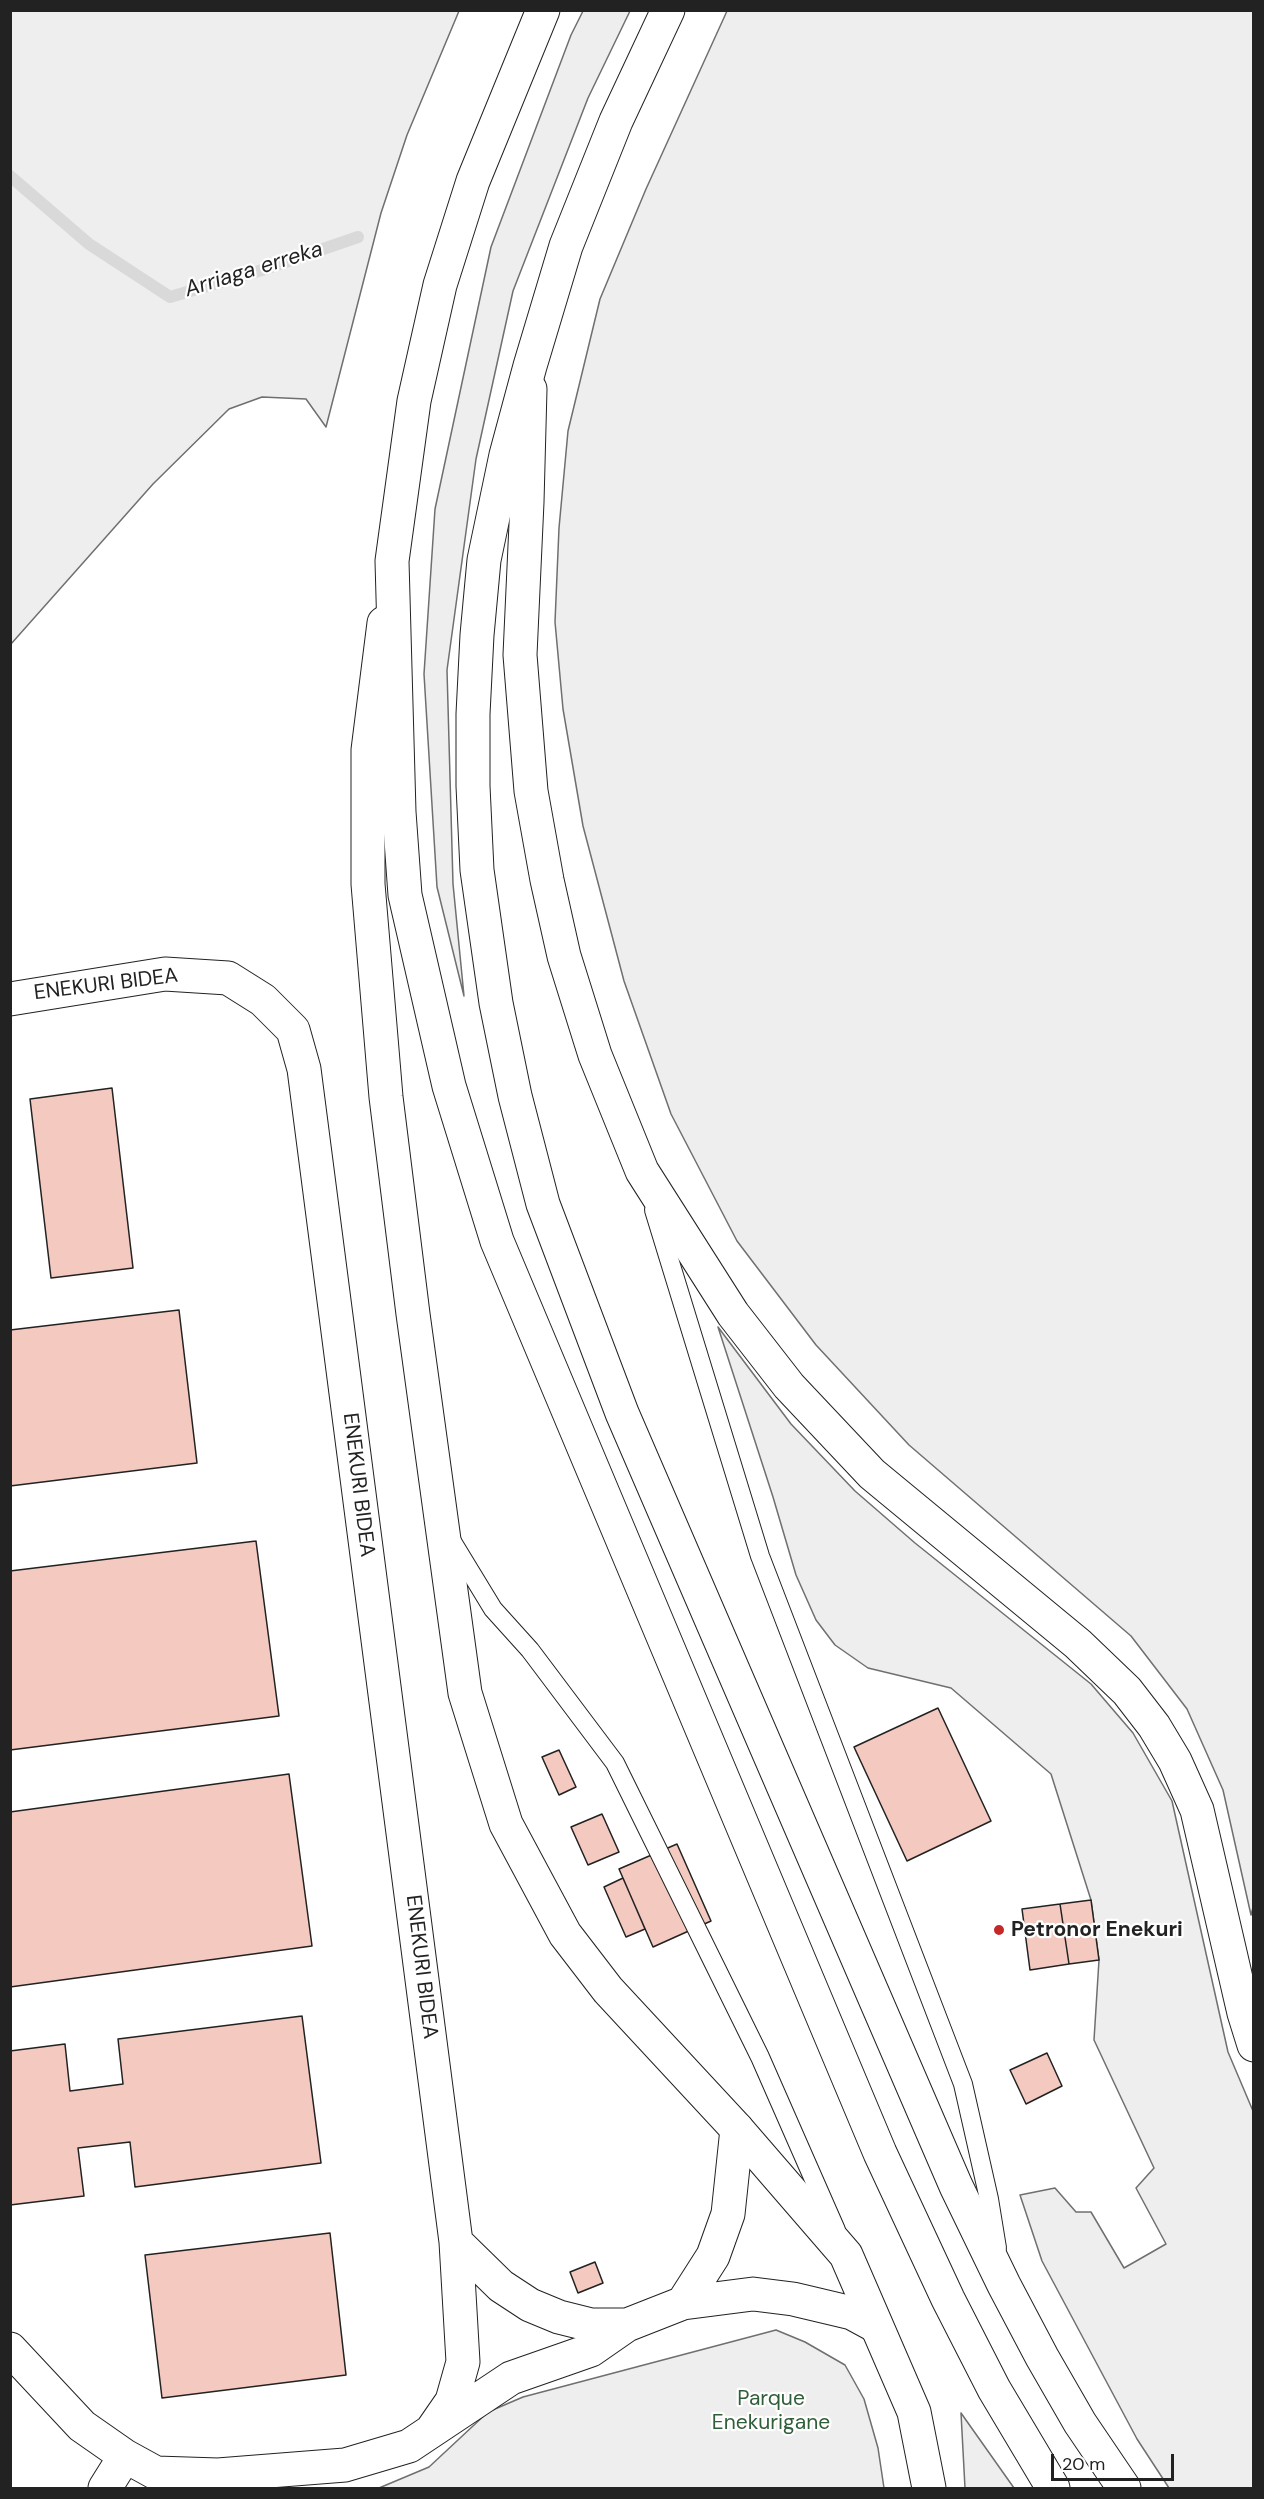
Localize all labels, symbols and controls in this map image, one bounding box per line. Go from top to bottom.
water label: Arriaga erreka [182,236,326,304]
street label: ENEKURI BIDEA [32,964,180,1006]
street label: ENEKURI BIDEA [337,1411,379,1559]
street label: ENEKURI BIDEA [400,1893,442,2041]
place label: Petronor Enekuri [1011,1917,1183,1943]
marker: Petronor Enekuri [992,1923,1006,1937]
park label: Parque Enekurigane [712,2386,830,2436]
scale bar [1054,2442,1177,2480]
text: 20 m [1062,2452,1105,2476]

